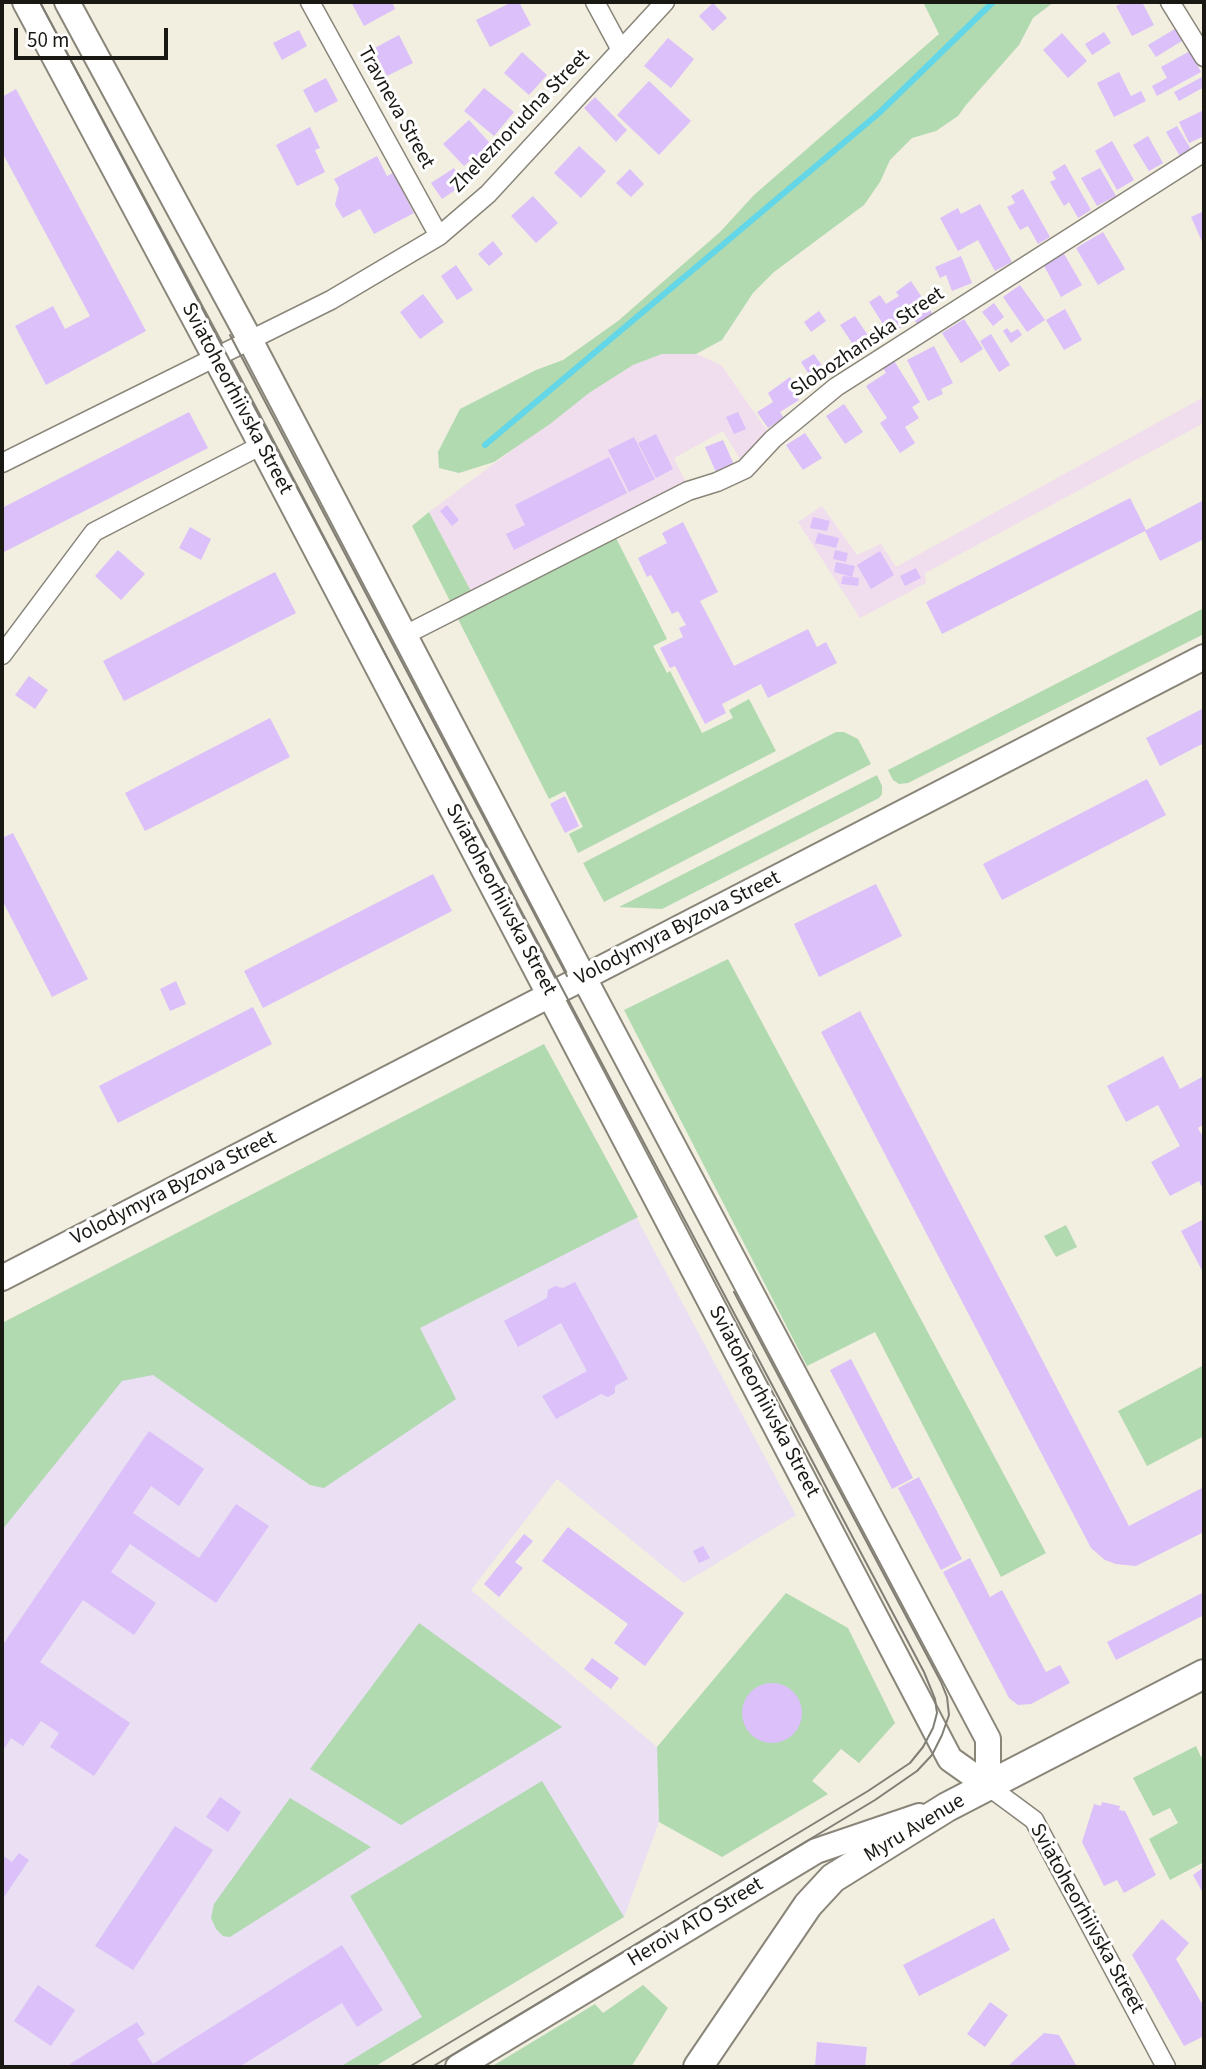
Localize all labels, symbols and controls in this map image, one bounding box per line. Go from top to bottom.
scale bar [18,14,172,58]
text: 50 m [27,25,69,55]
street label: Travneva Street [351,42,439,174]
street label: Zheleznorudna Street [446,45,596,199]
street label: Slobozhanska Street [786,282,950,404]
street label: Sviatoheorhiivska Street [175,299,297,499]
street label: Sviatoheorhiivska Street [439,800,561,1000]
street label: Volodymyra Byzova Street [571,866,785,992]
street label: Volodymyra Byzova Street [67,1126,281,1252]
street label: Sviatoheorhiivska Street [702,1302,824,1502]
street label: Myru Avenue [860,1789,970,1869]
street label: Sviatoheorhiivska Street [1023,1820,1149,2018]
street label: Heroiv ATO Street [624,1873,768,1973]

